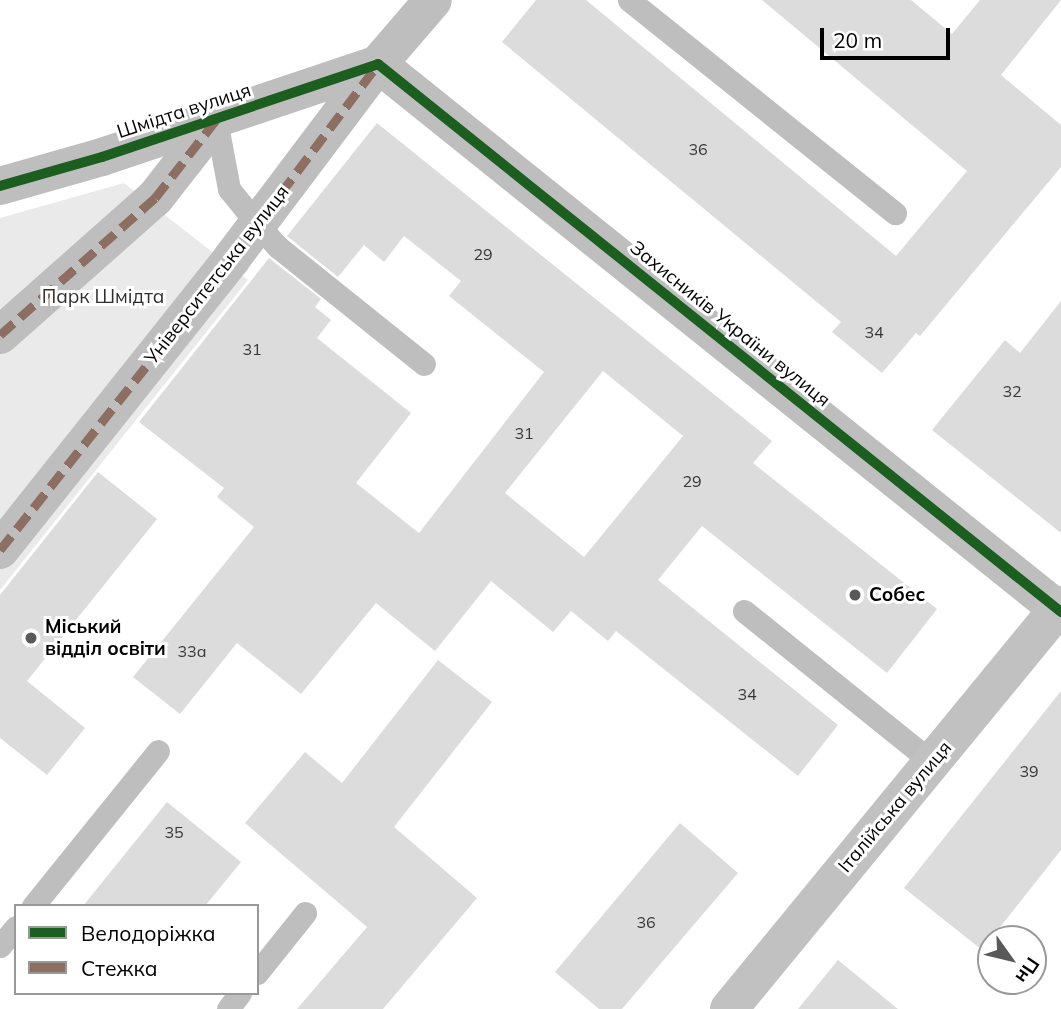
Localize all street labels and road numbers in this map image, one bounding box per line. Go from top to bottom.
street label: Шмідта вулиця [114,79,254,143]
street label: Університетська вулиця [140,181,294,369]
street label: Захисників України вулиця [625,236,835,412]
street label: Італійська вулиця [834,737,956,877]

